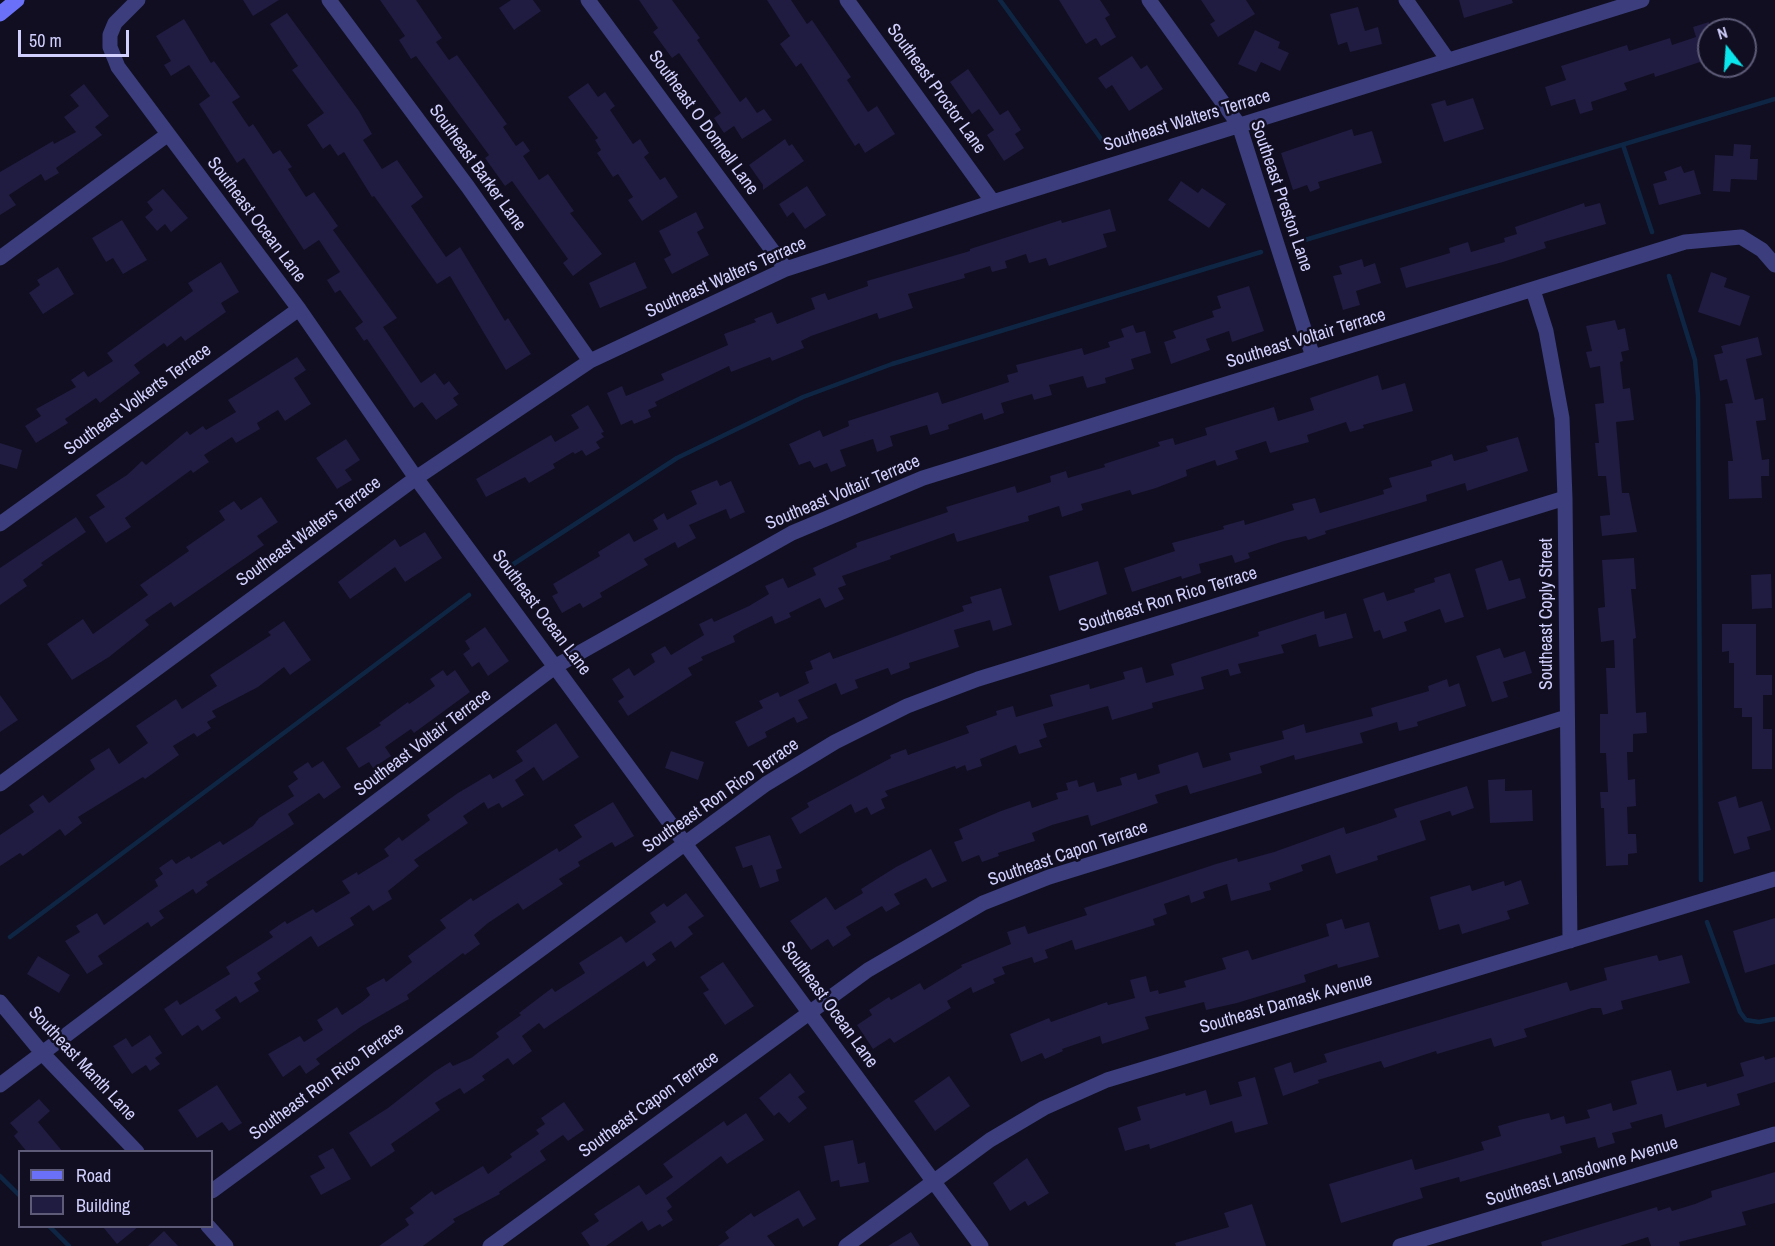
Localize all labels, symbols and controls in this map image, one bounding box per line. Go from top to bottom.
scale bar [21,18,132,56]
north arrow [1697,18,1757,78]
street label: Southeast Proctor Lane [882,20,990,158]
text: N [1715,21,1730,45]
text: 50 m [29,28,62,53]
street label: Southeast O Donnell Lane [643,47,763,199]
street label: Southeast Walters Terrace [1101,85,1273,157]
street label: Southeast Barker Lane [424,101,530,235]
street label: Southeast Preston Lane [1245,118,1317,274]
street label: Southeast Ocean Lane [202,153,310,287]
street label: Southeast Walters Terrace [642,233,810,323]
street label: Southeast Voltair Terrace [1224,304,1388,374]
street label: Southeast Volkerts Terrace [60,339,216,461]
street label: Southeast Voltair Terrace [762,451,924,535]
street label: Southeast Walters Terrace [233,472,385,592]
street label: Southeast Coply Street [1536,538,1558,690]
street label: Southeast Ocean Lane [487,546,595,680]
street label: Southeast Ron Rico Terrace [1076,563,1260,637]
street label: Southeast Voltair Terrace [350,685,496,801]
street label: Southeast Ron Rico Terrace [639,734,803,858]
street label: Southeast Capon Terrace [985,817,1151,891]
street label: Southeast Ocean Lane [776,938,882,1072]
street label: Southeast Damask Avenue [1197,969,1375,1039]
street label: Southeast Manth Lane [23,1002,141,1126]
street label: Southeast Ron Rico Terrace [246,1019,408,1145]
street label: Southeast Capon Terrace [575,1047,723,1163]
street label: Southeast Lansdowne Avenue [1483,1132,1681,1212]
legend [18,1150,213,1228]
text: Road [76,1163,111,1188]
text: Building [76,1193,130,1218]

